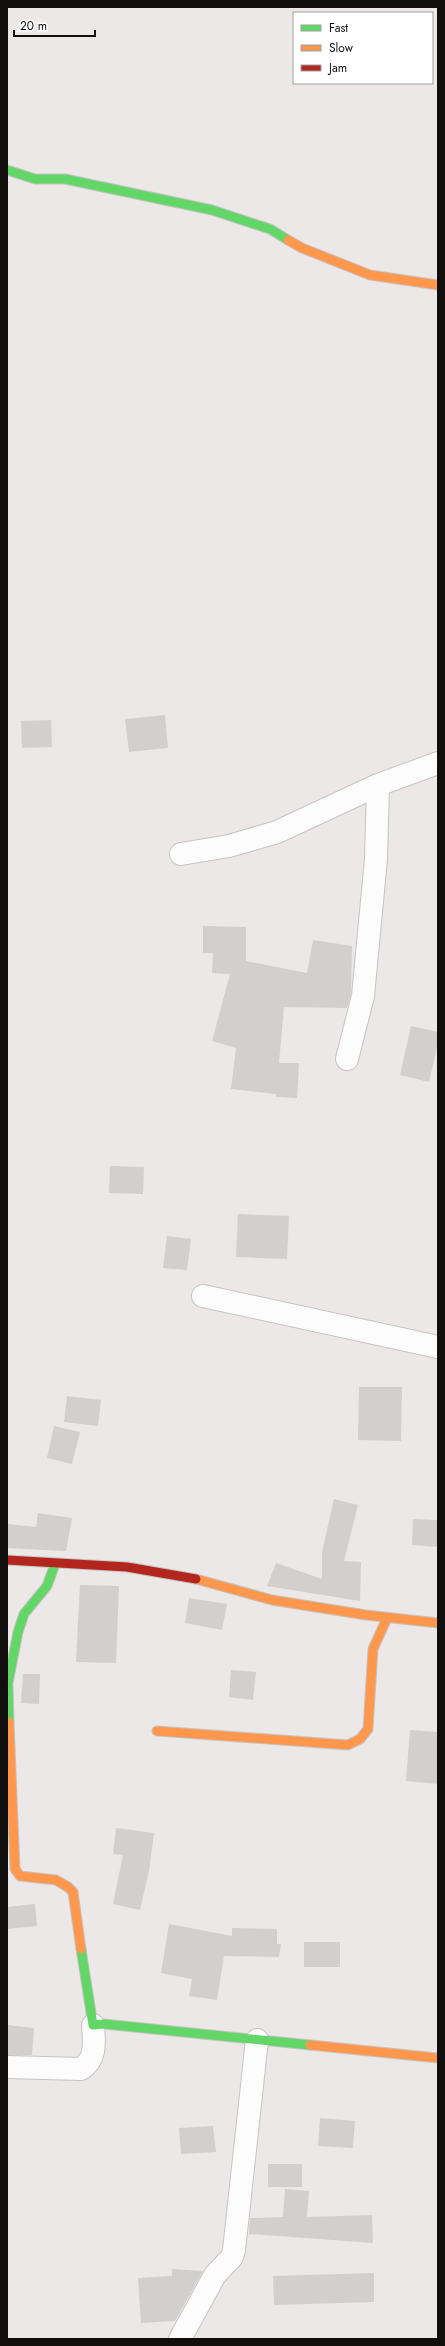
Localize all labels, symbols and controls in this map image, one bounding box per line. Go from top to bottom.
scale bar [14,12,95,38]
legend [293,12,433,84]
text: 20 m [20,17,47,35]
text: Fast [329,19,348,37]
text: Slow [329,39,354,57]
text: Jam [327,59,347,77]

